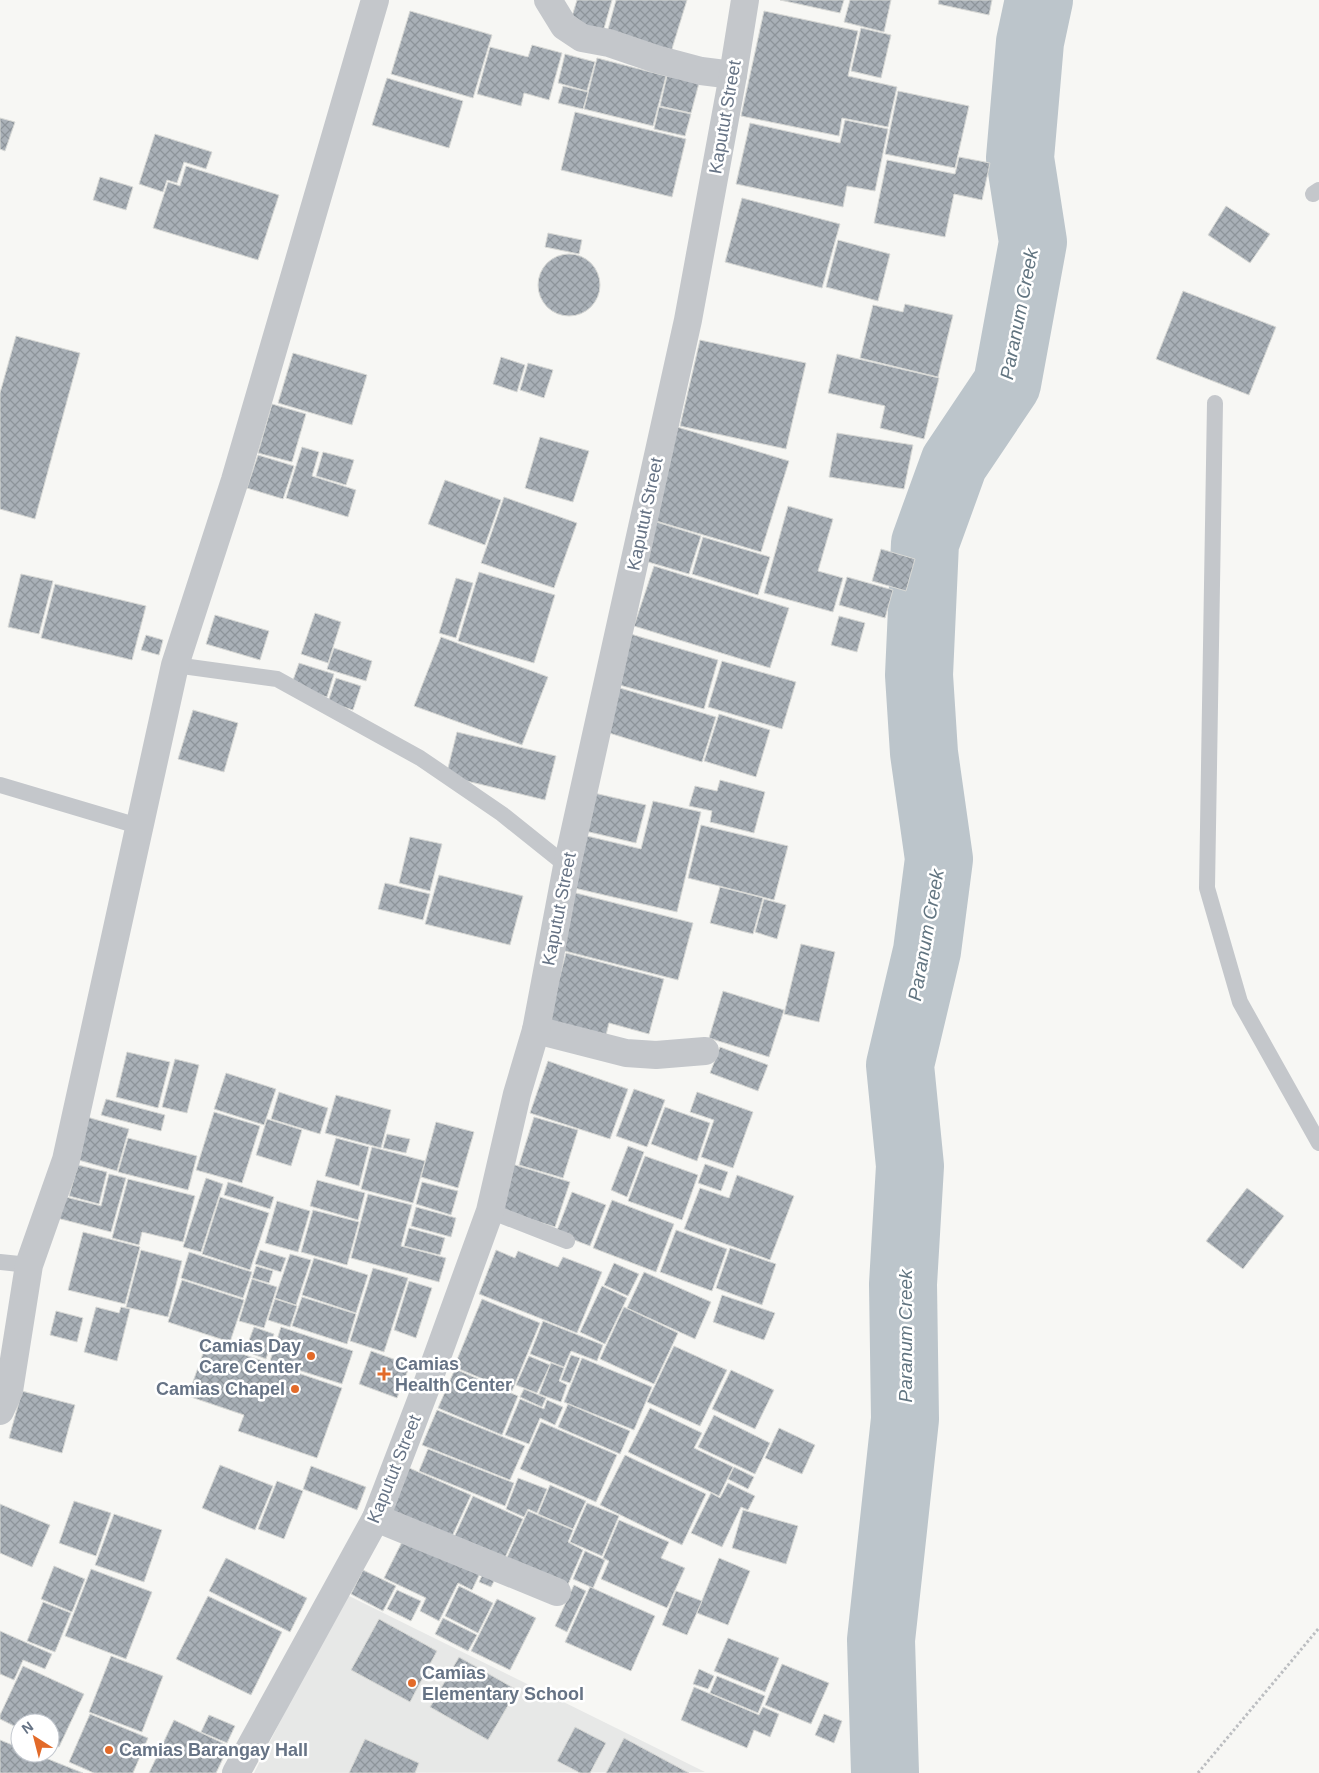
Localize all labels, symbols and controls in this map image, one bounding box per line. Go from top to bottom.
street label: Kaputut Street [705,59,745,175]
water label: Paranum Creek [996,245,1042,381]
street label: Kaputut Street [623,456,667,572]
street label: Kaputut Street [538,851,580,967]
water label: Paranum Creek [904,866,948,1002]
water label: Paranum Creek [895,1268,916,1403]
place label: Camias Day Care Center [199,1336,301,1377]
marker: Camias Day Care Center [305,1350,317,1362]
place label: Camias Health Center [395,1354,512,1395]
marker: Camias Health Center [377,1367,391,1381]
place label: Camias Chapel [156,1379,285,1399]
marker: Camias Chapel [289,1383,301,1395]
street label: Kaputut Street [363,1412,425,1526]
place label: Camias Elementary School [422,1663,584,1704]
marker: Camias Elementary School [406,1677,418,1689]
north arrow [10,1713,60,1763]
text: N [19,1718,36,1737]
place label: Camias Barangay Hall [119,1740,308,1760]
marker: Camias Barangay Hall [103,1744,115,1756]

